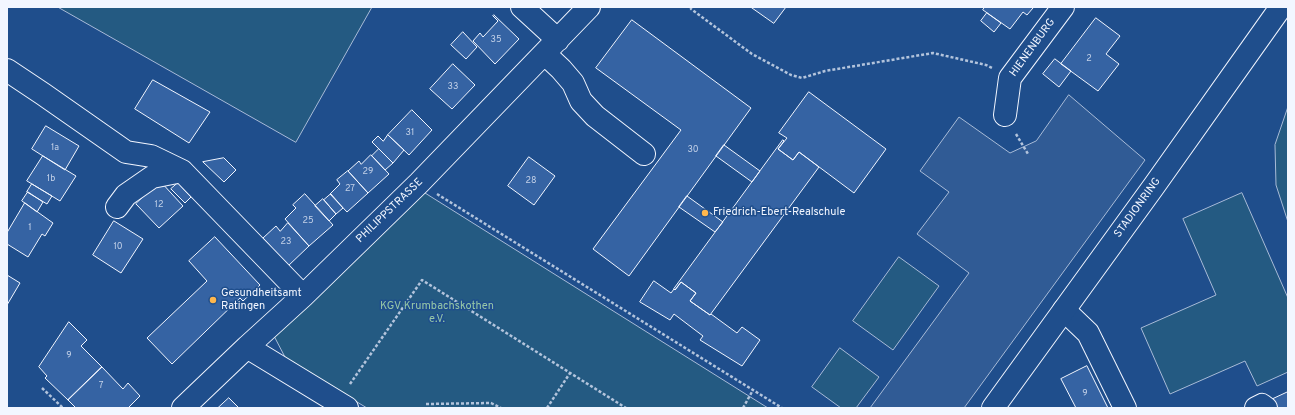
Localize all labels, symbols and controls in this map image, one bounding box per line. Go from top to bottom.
street label: HIENENBURG [1007,16,1059,80]
house number: 35 [490,35,502,45]
house number: 2 [1086,54,1092,64]
house number: 33 [448,82,458,92]
house number: 31 [406,128,414,138]
house number: 1a [51,143,59,153]
house number: 30 [687,145,699,155]
house number: 29 [363,167,373,177]
house number: 1b [47,174,55,184]
street label: PHILIPPSTRASSE [354,176,426,246]
house number: 28 [525,176,537,186]
street label: STADIONRING [1112,176,1164,240]
house number: 27 [345,184,355,194]
house number: 12 [155,200,163,210]
place label: Friedrich-Ebert-Realschule [713,206,845,220]
marker: Friedrich-Ebert-Realschule [700,208,710,218]
house number: 25 [302,216,314,226]
house number: 1 [28,223,32,233]
house number: 23 [281,237,291,247]
house number: 10 [113,242,123,252]
place label: Gesundheitsamt Ratingen [221,287,302,313]
marker: Gesundheitsamt Ratingen [208,295,218,305]
park label: KGV Krumbachskothen e.V. [380,300,494,326]
house number: 9 [66,351,72,361]
house number: 7 [99,381,103,391]
house number: 9 [1082,389,1088,399]

